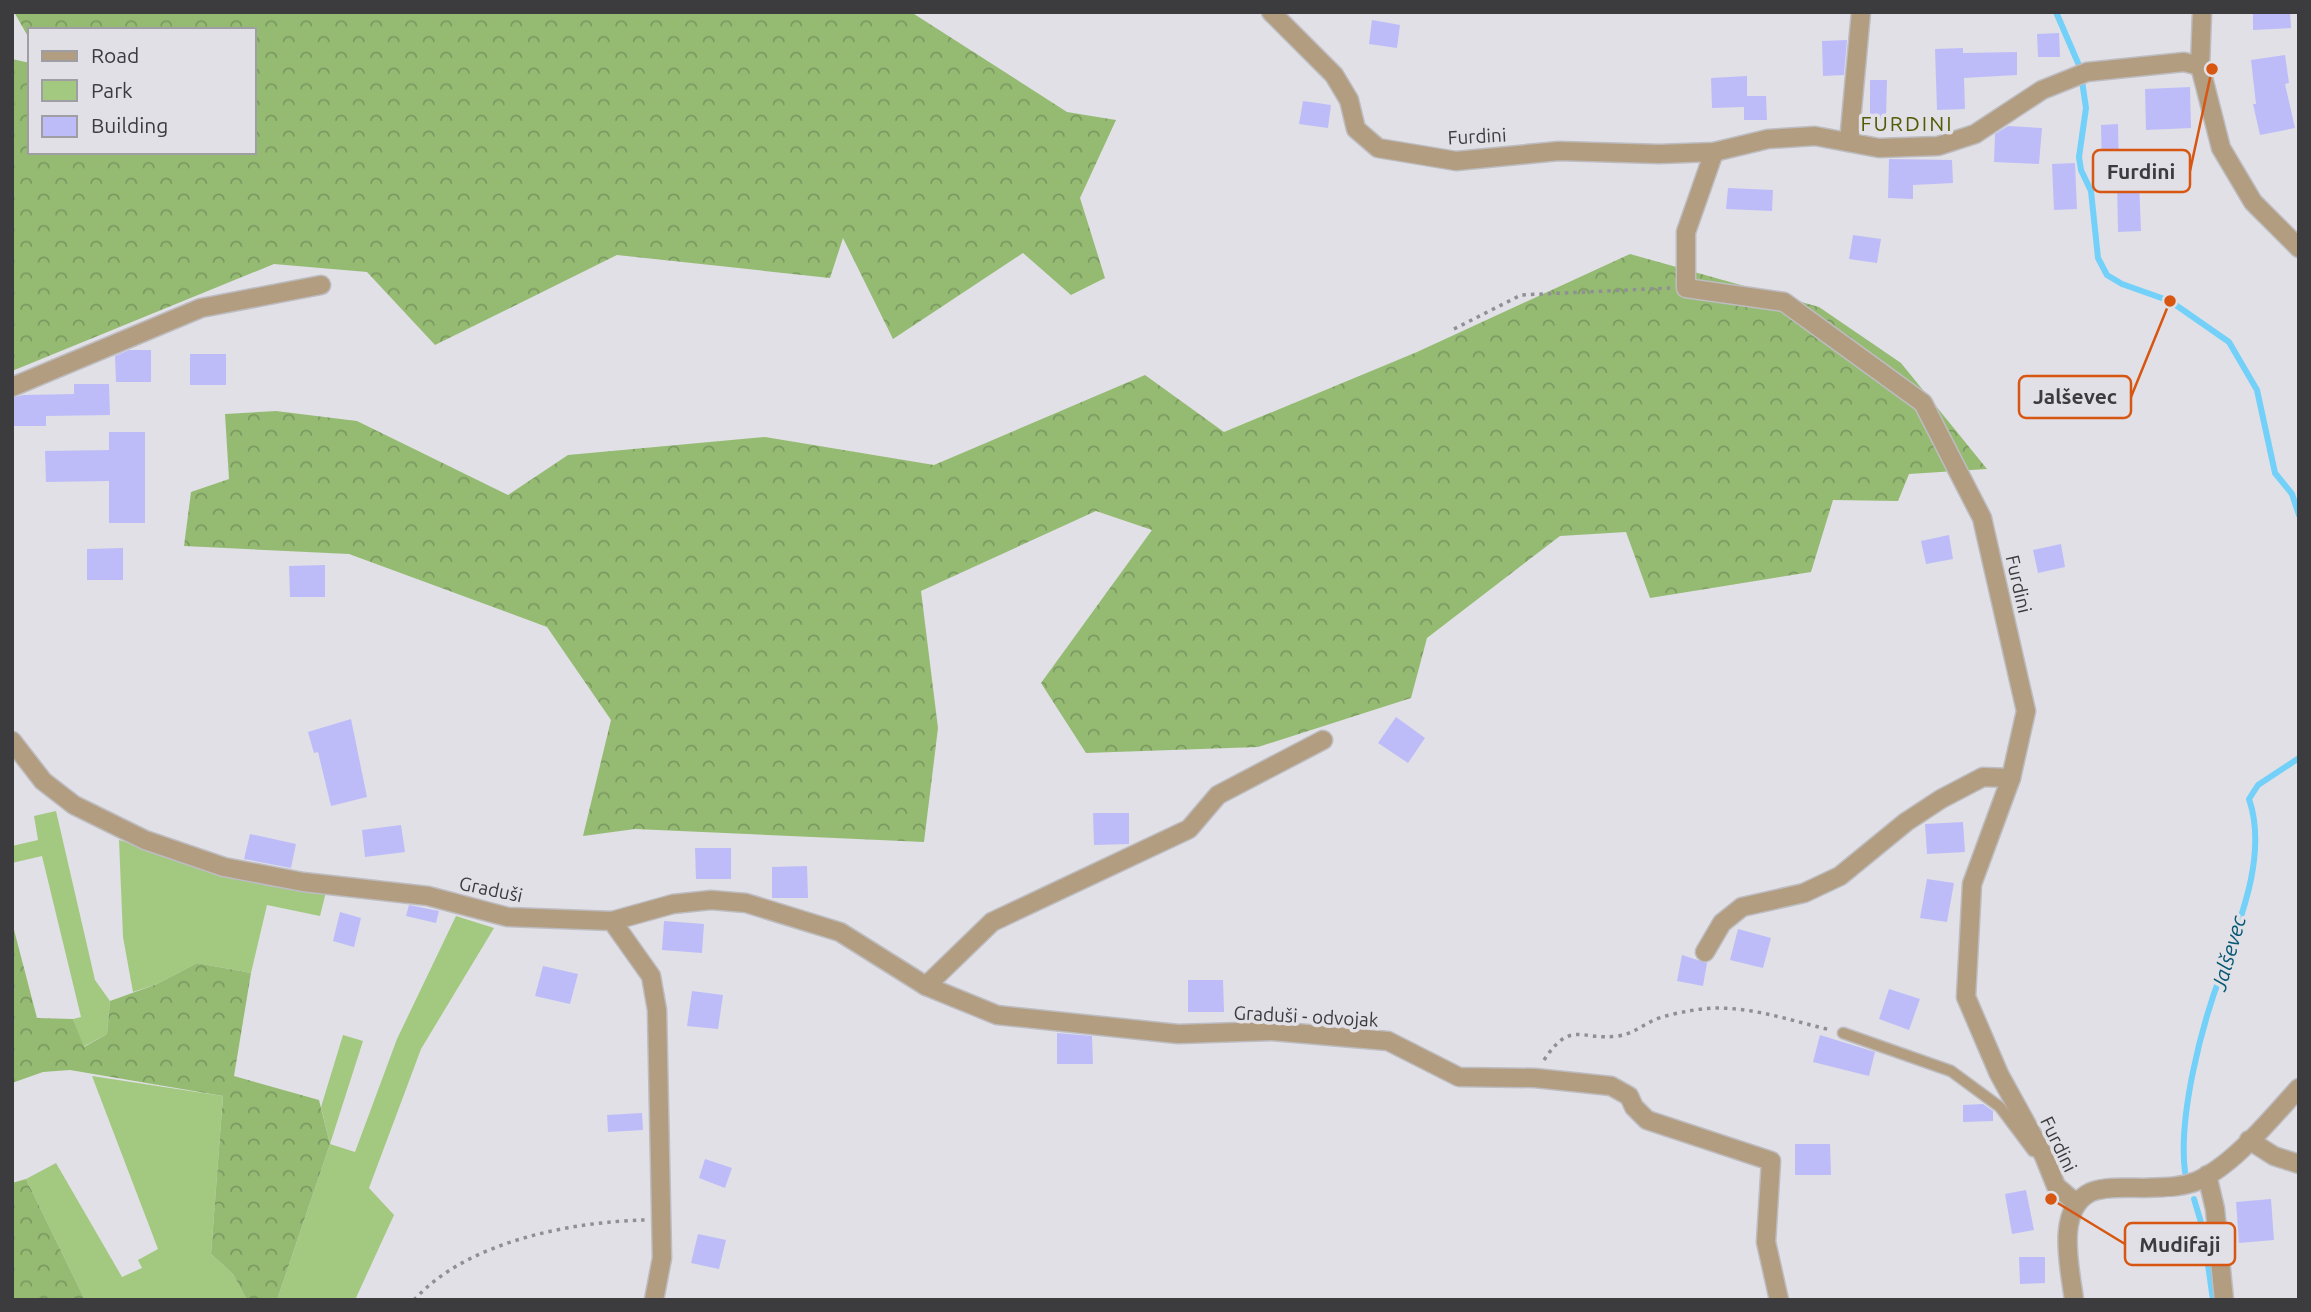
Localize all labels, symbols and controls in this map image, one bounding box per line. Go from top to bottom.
legend [28,28,256,154]
text: Road [91,43,139,67]
text: Park [91,78,133,102]
district label: FURDINI [1860,111,1954,135]
text: Building [91,113,168,137]
street label: Furdini [1447,123,1507,149]
callout: Furdini [2093,150,2190,192]
text: Furdini [2107,159,2175,183]
callout: Jalševec [2019,376,2131,418]
text: Jalševec [2033,384,2117,408]
street label: Furdini [2002,553,2036,615]
street label: Graduši [457,872,525,906]
water label: Jalševec [2206,912,2250,994]
street label: Graduši - odvojak [1233,1001,1379,1031]
street label: Furdini [2036,1113,2082,1175]
callout: Mudifaji [2125,1223,2235,1265]
text: Mudifaji [2139,1232,2221,1256]

